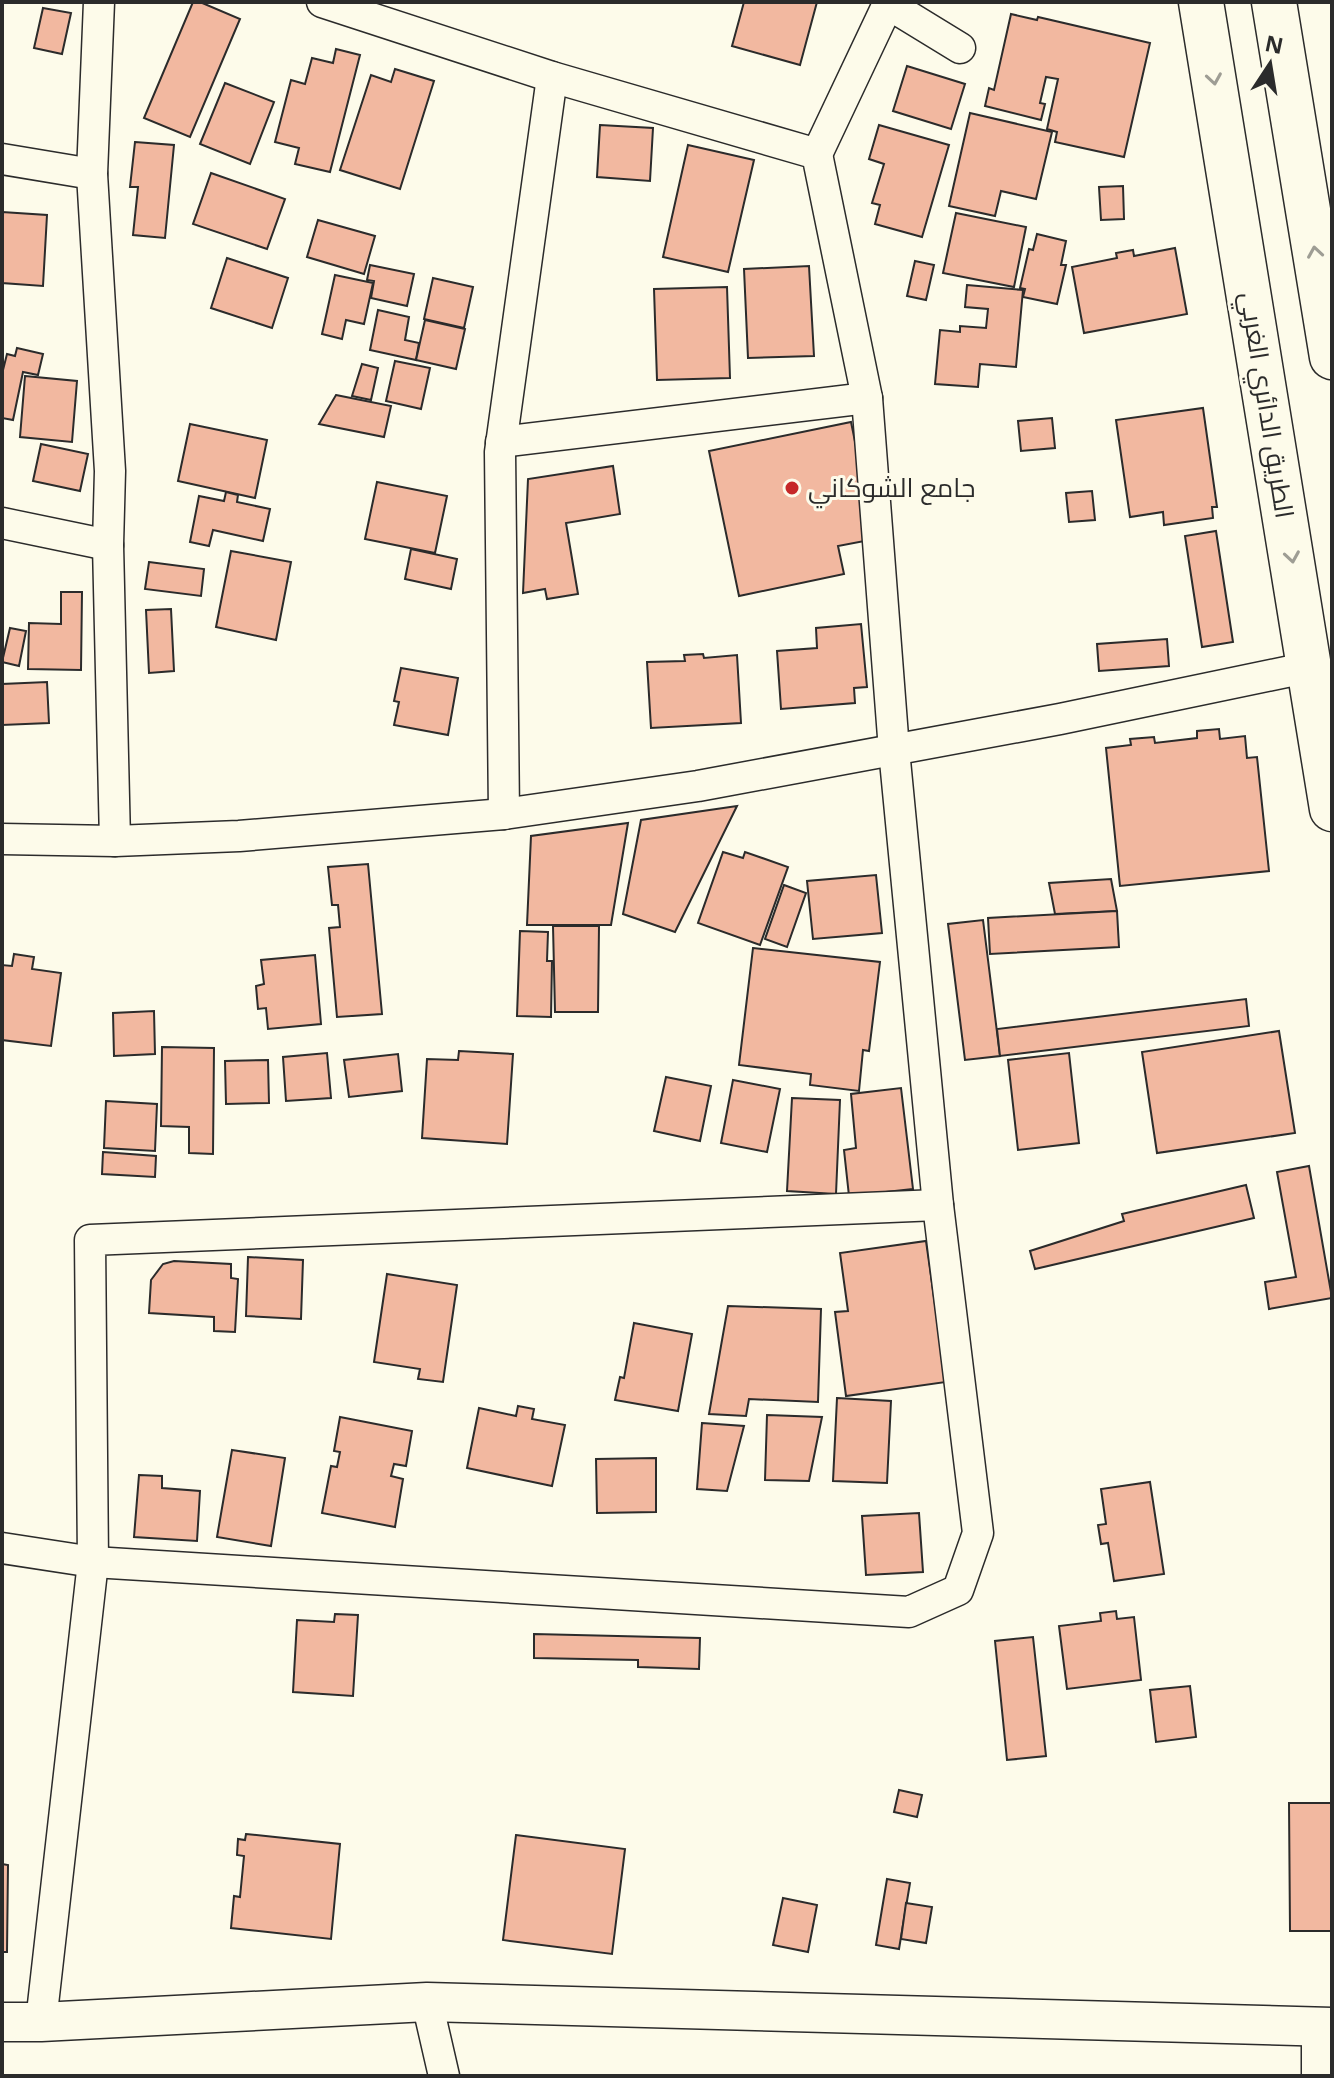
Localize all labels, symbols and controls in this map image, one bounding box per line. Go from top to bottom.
north arrow [1230,24,1310,104]
text: N [1262,27,1286,60]
one-way arrow [1204,72,1221,86]
one-way arrow [1307,245,1324,259]
street label: الطريق الدائري الغربي [1228,289,1304,521]
place label: جامع الشوكاني [808,469,975,509]
marker: جامع الشوكاني [783,479,801,497]
one-way arrow [1283,550,1300,563]

